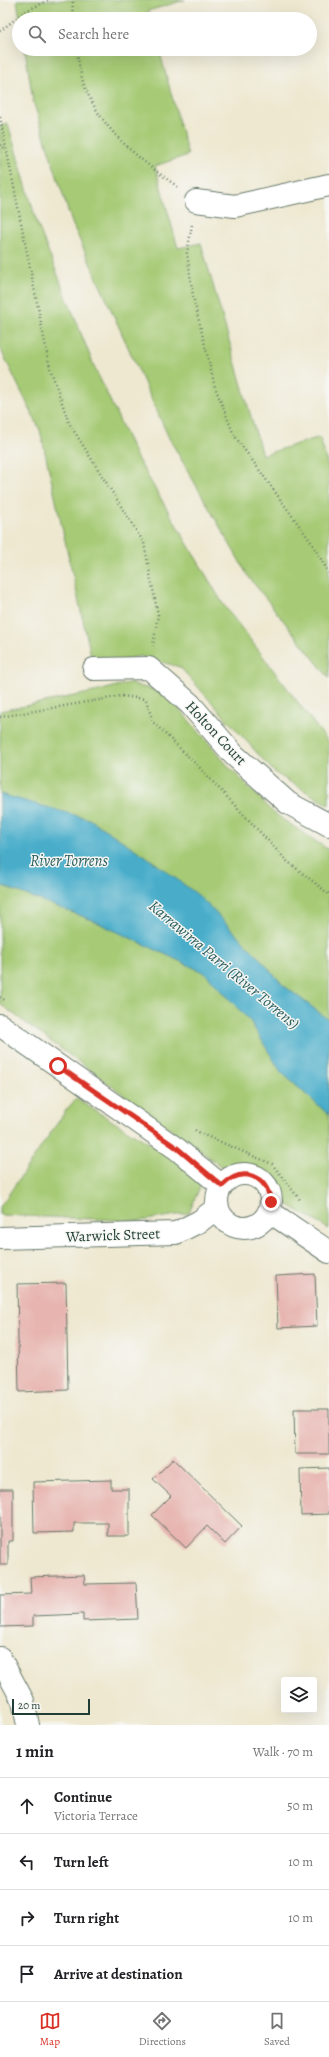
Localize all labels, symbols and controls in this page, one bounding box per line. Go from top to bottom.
search box [12,12,317,56]
icon: search [26,23,48,45]
text: Search here [58,24,129,44]
street label: Holton Court [181,697,251,770]
water label: River Torrens [30,850,108,872]
water label: Karrawirra Parri (River Torrens) [144,895,304,1035]
route start [49,1057,67,1075]
route end [262,1193,280,1211]
street label: Warwick Street [65,1223,160,1247]
map controls [281,1677,317,1713]
button: layers [281,1677,317,1713]
scale bar [12,1697,90,1716]
text: 20 m [18,1698,40,1713]
text: 1 min [16,1740,54,1763]
text: Walk · 70 m [253,1743,313,1760]
text: Continue [54,1787,112,1807]
icon: ahead [16,1795,38,1817]
text: 50 m [287,1797,313,1814]
text: Victoria Terrace [54,1807,138,1824]
icon: left [16,1851,38,1873]
text: Turn left [54,1852,109,1872]
text: 10 m [288,1853,313,1870]
icon: right [16,1907,38,1929]
text: Turn right [54,1908,119,1928]
text: 10 m [288,1909,313,1926]
icon: arrive [16,1963,38,1985]
text: Arrive at destination [54,1964,183,1984]
tab: Map [39,2010,61,2049]
tab: Directions [139,2010,186,2049]
tab: Saved [264,2010,290,2049]

